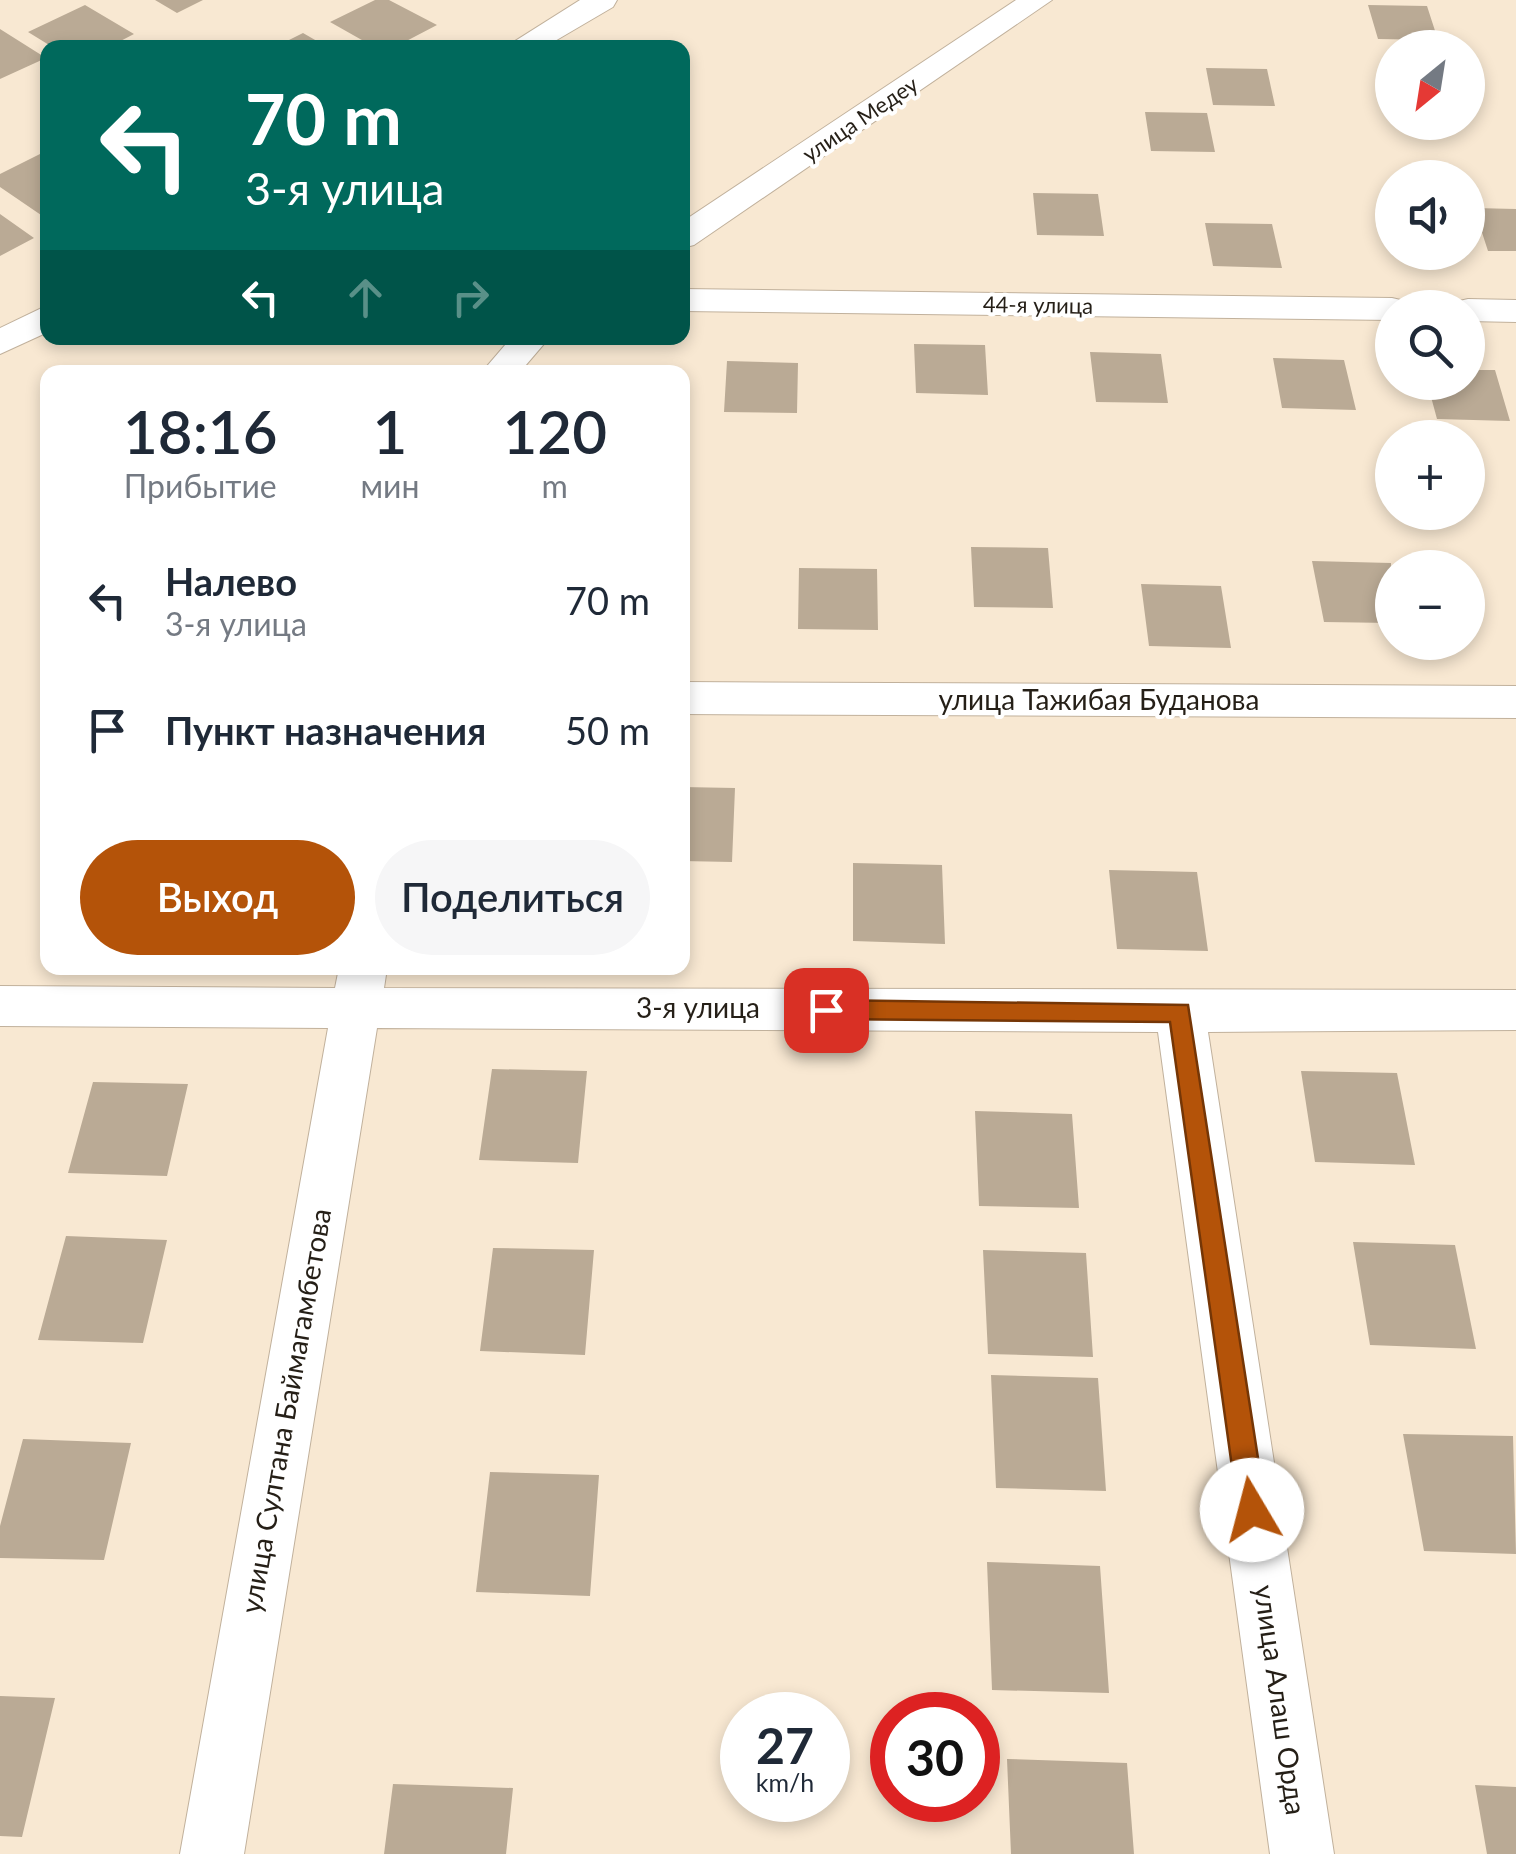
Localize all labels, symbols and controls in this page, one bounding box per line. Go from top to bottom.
north arrow [1375,30,1485,140]
map controls [1375,30,1485,660]
street label: улица Медеу [797,70,923,167]
text: 70 m [245,76,402,160]
icon: left [80,80,210,210]
button: sound [1375,160,1485,270]
text: 3-я улица [245,161,444,215]
icon: left [233,270,288,325]
icon: ahead [338,270,393,325]
icon: right [443,270,498,325]
street label: 44-я улица [983,290,1093,319]
button: search [1375,290,1485,400]
text: 18:16 [123,395,277,467]
text: 1 [373,395,407,467]
text: 120 [503,395,607,467]
button: + [1375,420,1485,530]
text: Прибытие [124,466,277,505]
text: мин [361,466,420,505]
text: m [542,466,568,505]
button: − [1375,550,1485,660]
text: Налево [165,558,297,604]
icon: left [80,573,135,628]
text: 70 m [565,577,650,623]
text: 3-я улица [165,604,307,643]
street label: улица Тажибая Буданова [939,682,1259,716]
icon: arrive [80,703,135,758]
text: Пункт назначения [165,707,486,753]
text: 50 m [565,707,650,753]
button: Выход [80,840,355,955]
button: Поделиться [375,840,650,955]
pin [784,968,869,1053]
icon: arrive [799,983,854,1038]
street label: 3-я улица [636,990,760,1024]
street label: улица Султана Баймагамбетова [233,1206,337,1616]
position arrow [1200,1458,1304,1562]
street label: улица Алаш Орда [1248,1583,1314,1817]
speed limit sign: 30 [870,1692,1000,1822]
text: 27 [756,1715,814,1775]
text: km/h [756,1767,814,1797]

